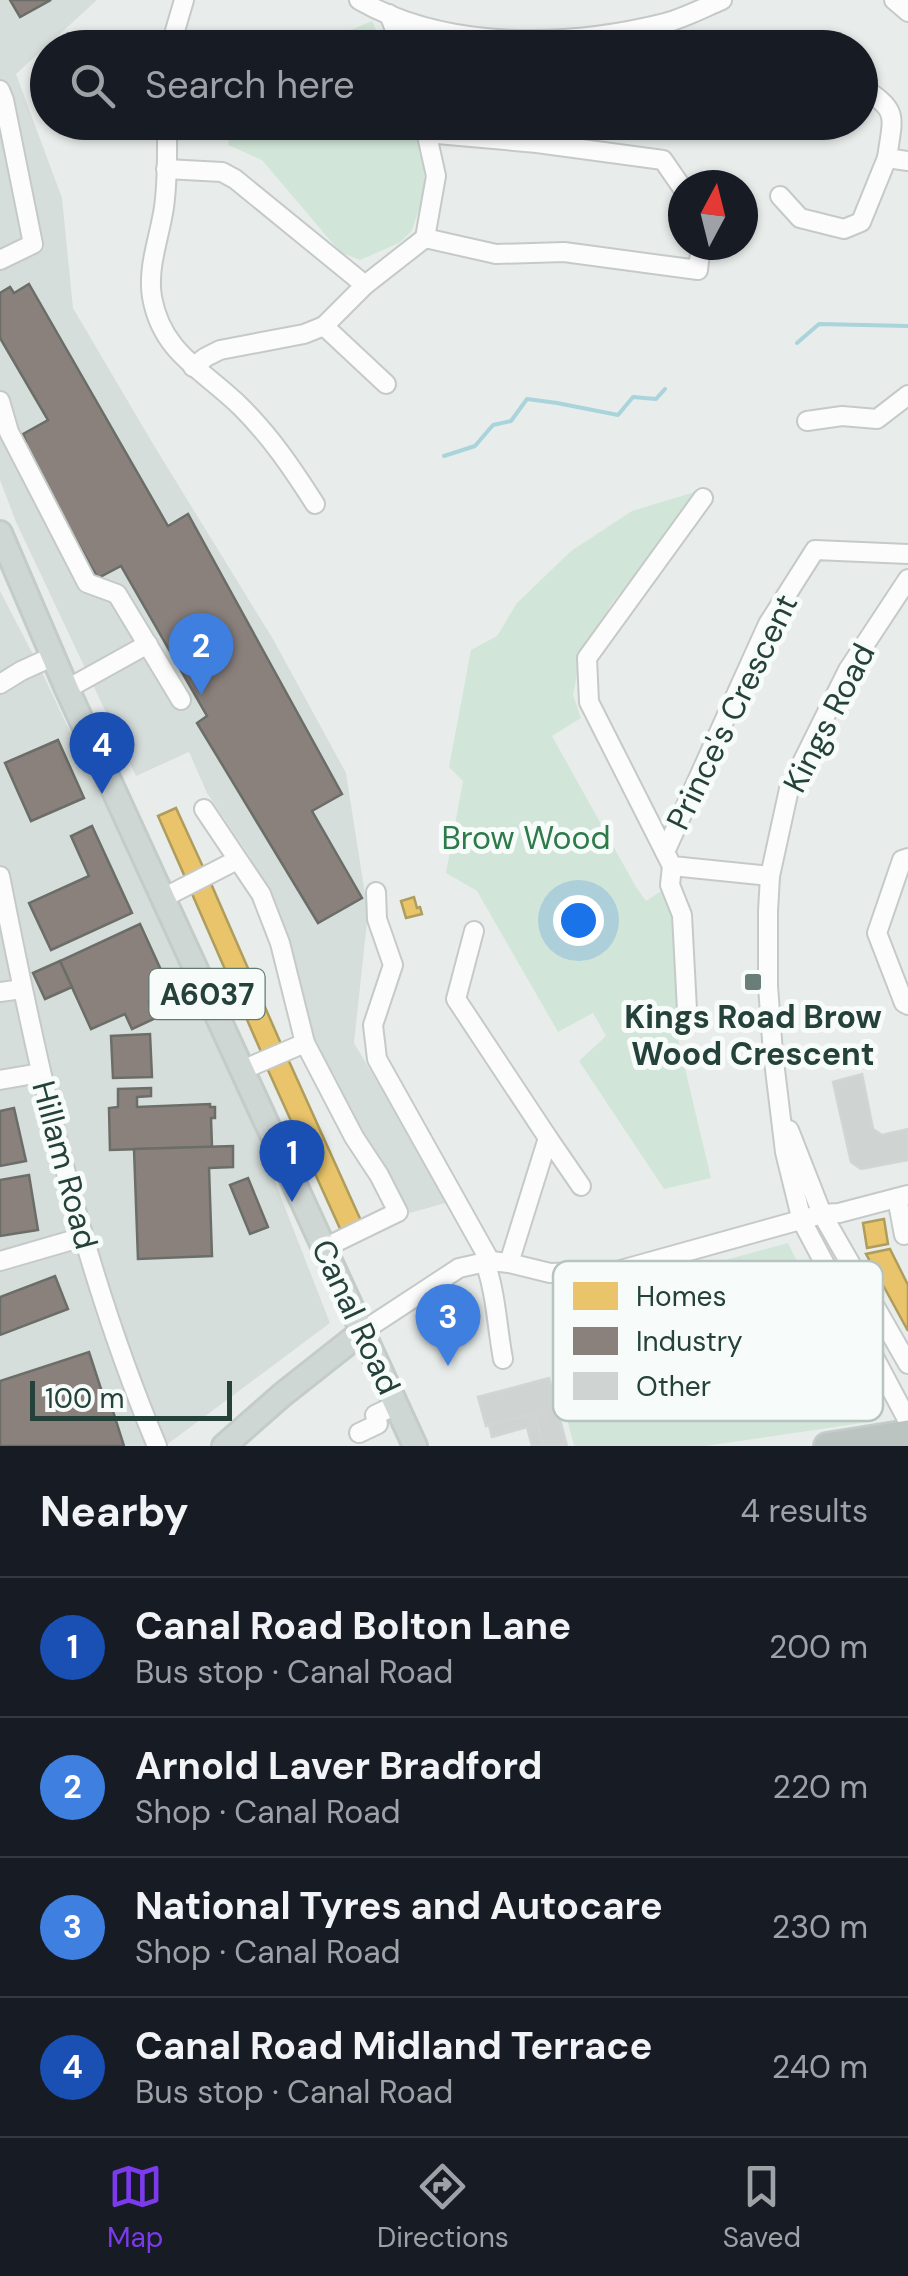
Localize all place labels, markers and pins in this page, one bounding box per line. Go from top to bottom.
pin: 2 [168,612,234,695]
pin: 4 [70,712,134,794]
marker: Kings Road Brow Wood Crescent [742,971,764,993]
place label: Kings Road Brow Wood Crescent [624,996,882,1075]
pin: 1 [260,1120,324,1202]
pin: 3 [416,1284,480,1366]

